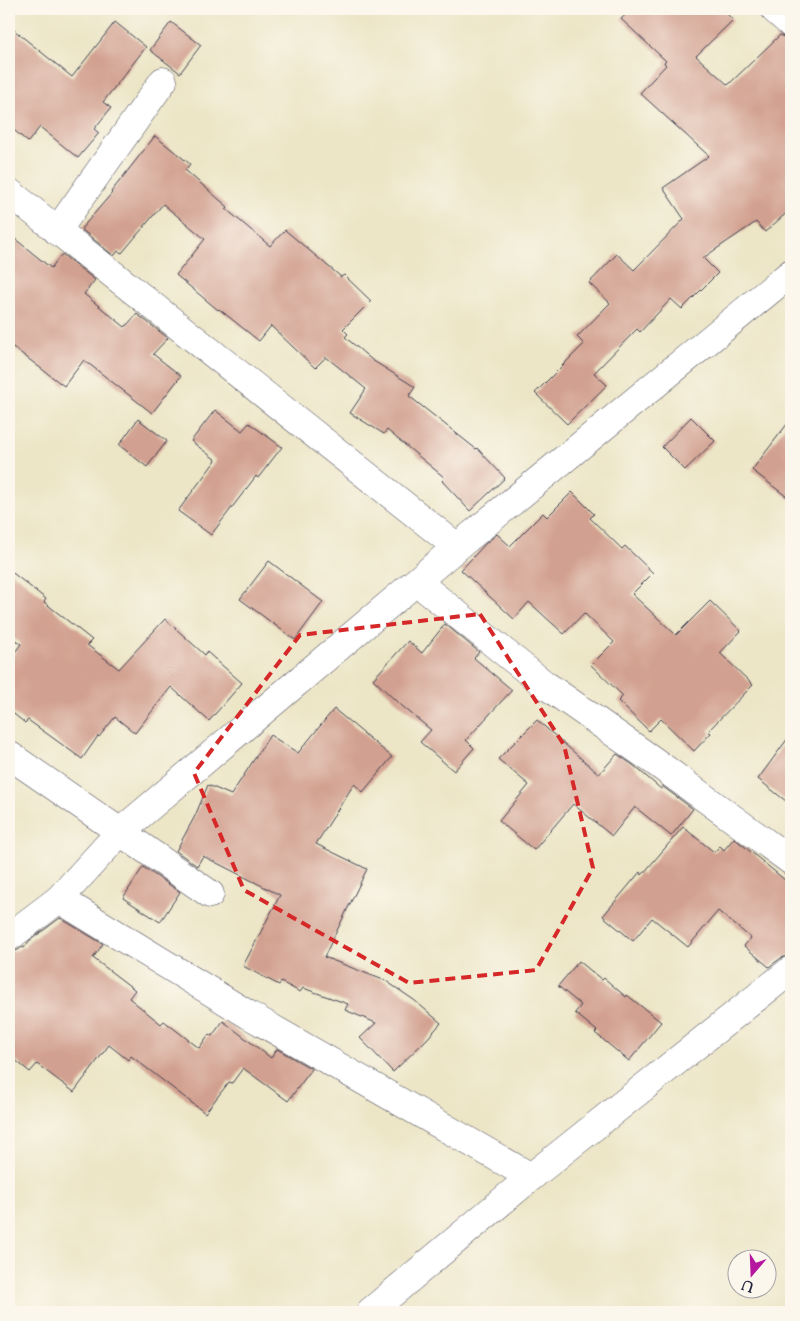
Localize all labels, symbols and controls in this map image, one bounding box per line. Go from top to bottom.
north arrow [728,1248,778,1298]
text: U [739,1273,757,1296]

